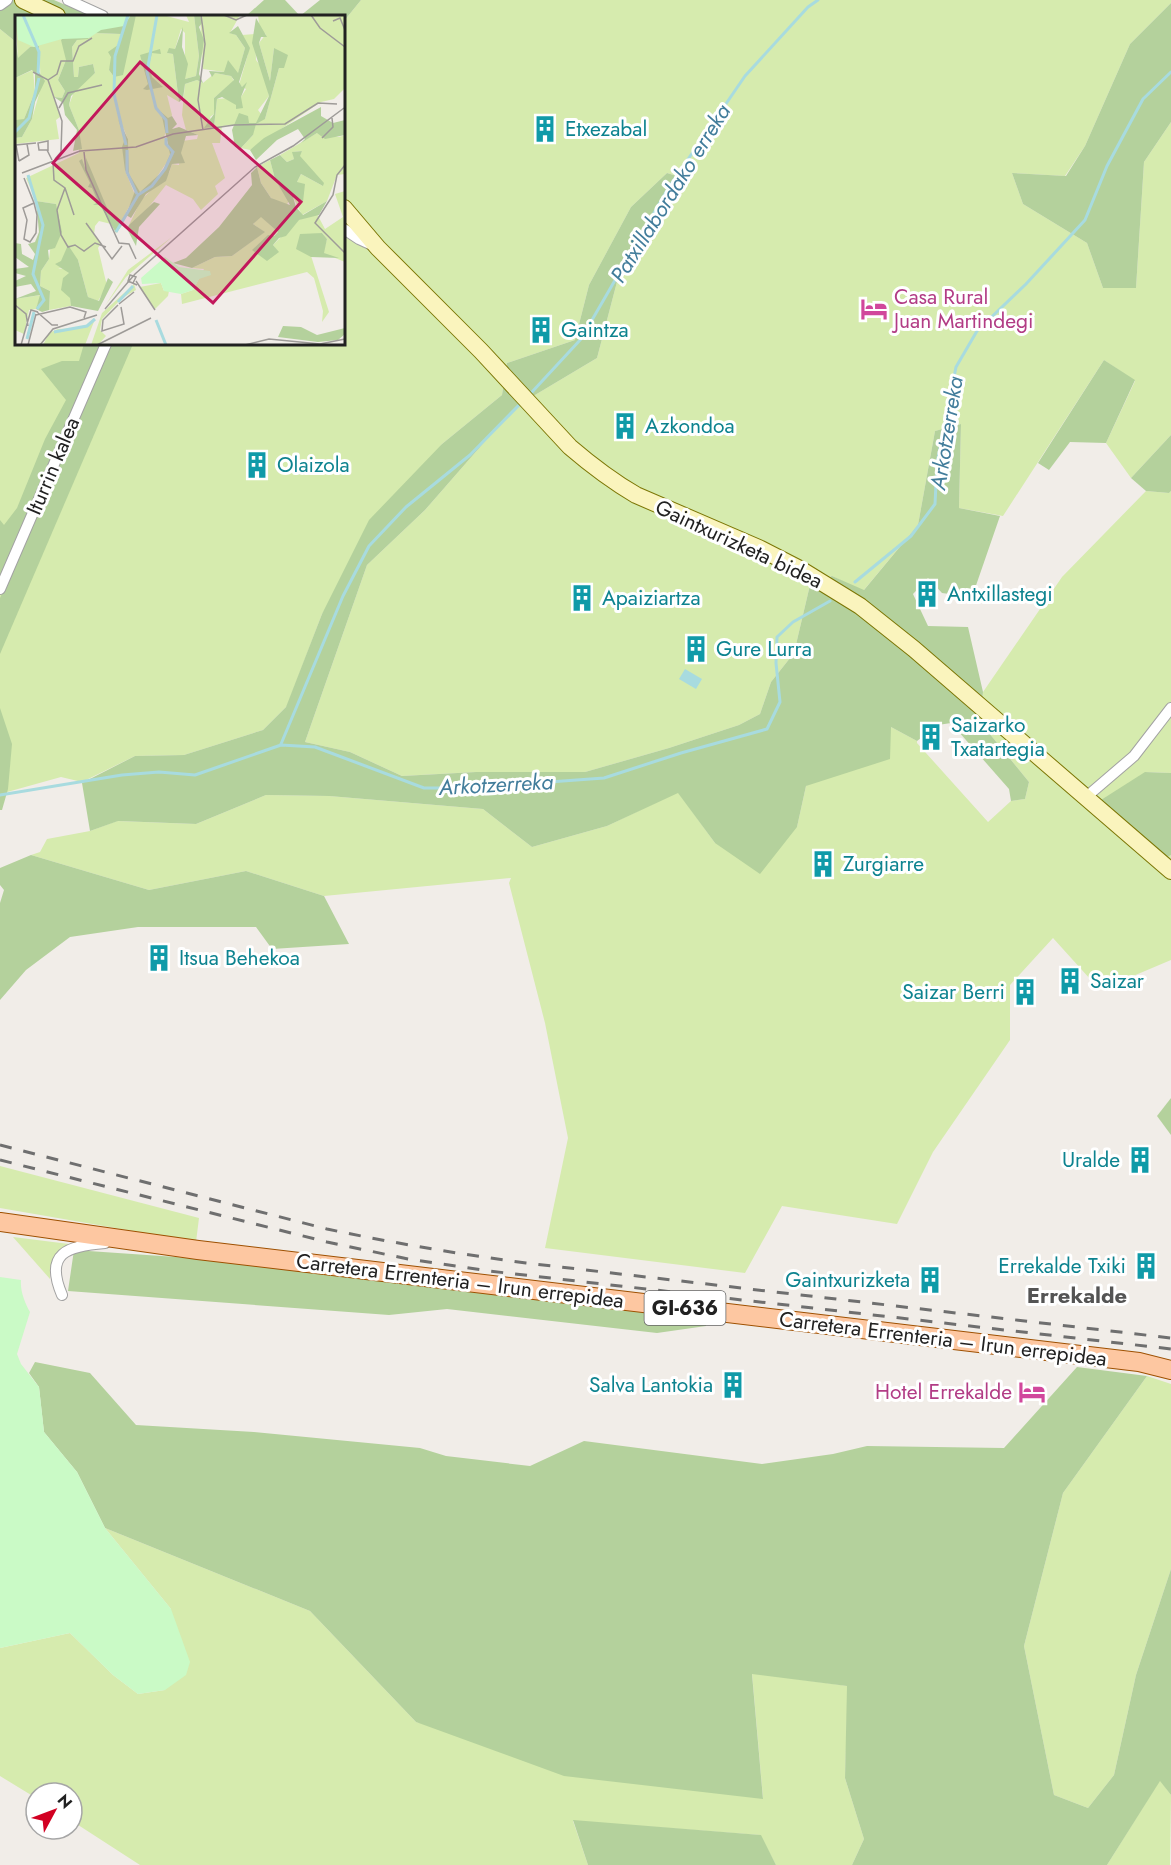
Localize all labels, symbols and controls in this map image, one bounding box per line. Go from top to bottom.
inset map [15,15,345,345]
water label: Patxillabordako erreka [602,97,738,289]
building icon: Etxezabal [530,114,560,144]
place label: Etxezabal [565,114,647,144]
place label: Casa Rural Juan Martindegi [891,282,1034,336]
hotel icon: Casa Rural Juan Martindegi [859,294,889,324]
building icon: Gaintza [526,315,556,345]
place label: Gaintza [561,315,629,345]
water label: Arkotzerreka [921,374,971,493]
building icon: Azkondoa [610,411,640,441]
place label: Azkondoa [645,411,735,441]
street label: Iturrin kalea [19,413,87,519]
building icon: Olaizola [242,450,272,480]
place label: Olaizola [277,450,350,480]
street label: Gaintxurizketa bidea [650,492,828,596]
building icon: Antxillastegi [912,579,942,609]
place label: Antxillastegi [947,579,1053,609]
building icon: Apaiziartza [567,583,597,613]
place label: Apaiziartza [602,583,701,613]
building icon: Gure Lurra [681,634,711,664]
place label: Gure Lurra [716,634,812,664]
place label: Saizarko Txatartegia [951,710,1045,764]
building icon: Saizarko Txatartegia [916,722,946,752]
water label: Arkotzerreka [437,765,554,803]
building icon: Zurgiarre [808,849,838,879]
place label: Zurgiarre [843,849,924,879]
building icon: Itsua Behekoa [144,943,174,973]
place label: Itsua Behekoa [179,943,300,973]
building icon: Saizar [1055,966,1085,996]
place label: Saizar [1090,966,1145,996]
place label: Saizar Berri [902,977,1005,1007]
building icon: Saizar Berri [1010,977,1040,1007]
place label: Uralde [1062,1145,1120,1175]
building icon: Uralde [1125,1145,1155,1175]
street label: Carretera Errenteria – Irun errepidea [294,1246,626,1316]
place label: Errekalde Txiki [998,1251,1126,1281]
building icon: Errekalde Txiki [1131,1251,1161,1281]
place label: Gaintxurizketa [785,1265,910,1295]
building icon: Gaintxurizketa [915,1265,945,1295]
district label: Errekalde [1027,1279,1127,1311]
road number: GI-636 [644,1291,726,1325]
street label: Carretera Errenteria – Irun errepidea [777,1304,1109,1374]
place label: Salva Lantokia [589,1370,713,1400]
building icon: Salva Lantokia [718,1370,748,1400]
place label: Hotel Errekalde [875,1377,1012,1407]
hotel icon: Hotel Errekalde [1017,1377,1047,1407]
north arrow [24,1781,84,1841]
text: N [52,1789,78,1814]

